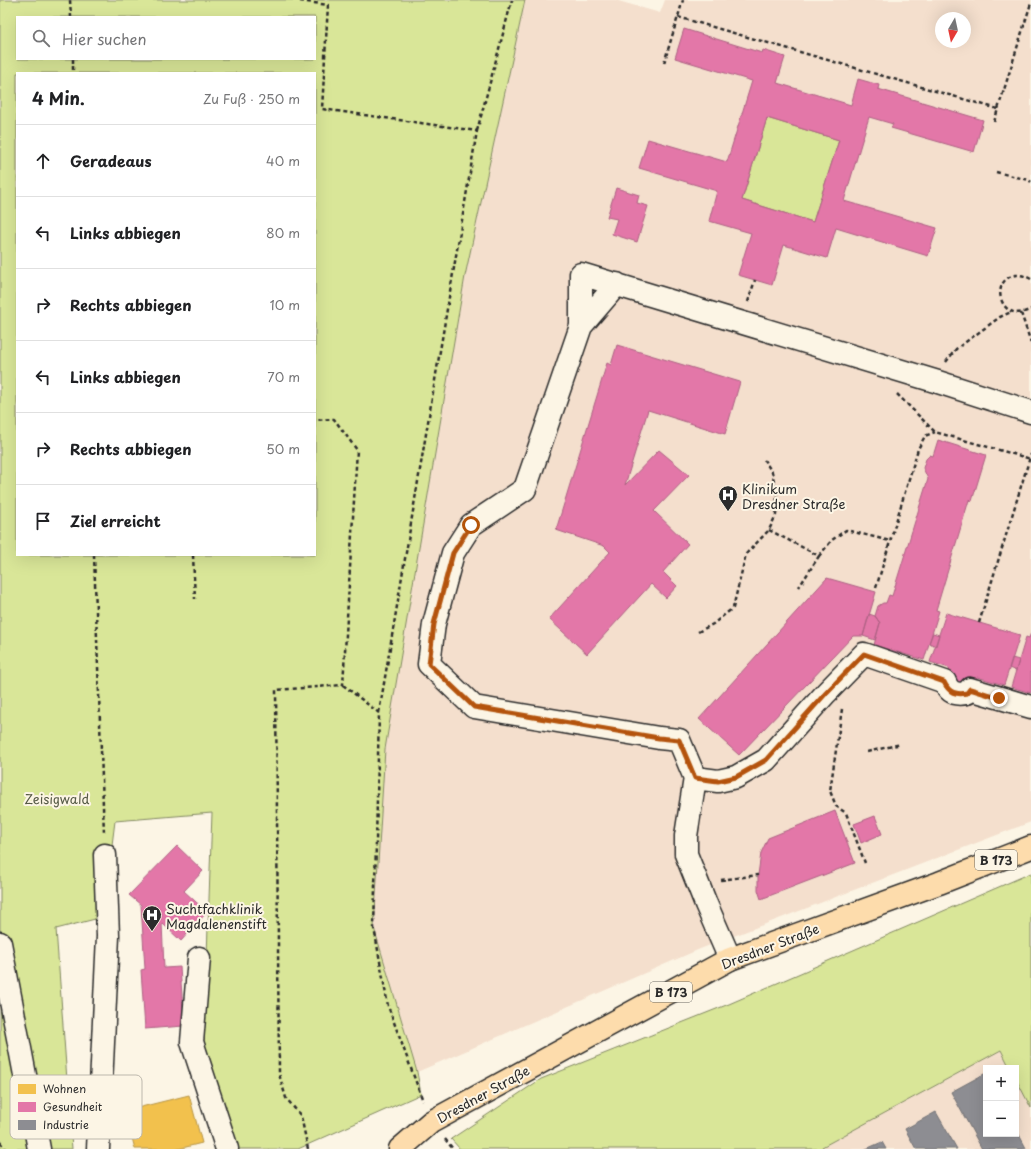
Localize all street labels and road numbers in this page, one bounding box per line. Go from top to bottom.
road number: B 173 [975,850,1017,870]
street label: Dresdner Straße [718,919,822,973]
road number: B 173 [650,982,692,1002]
street label: Dresdner Straße [433,1061,533,1127]

